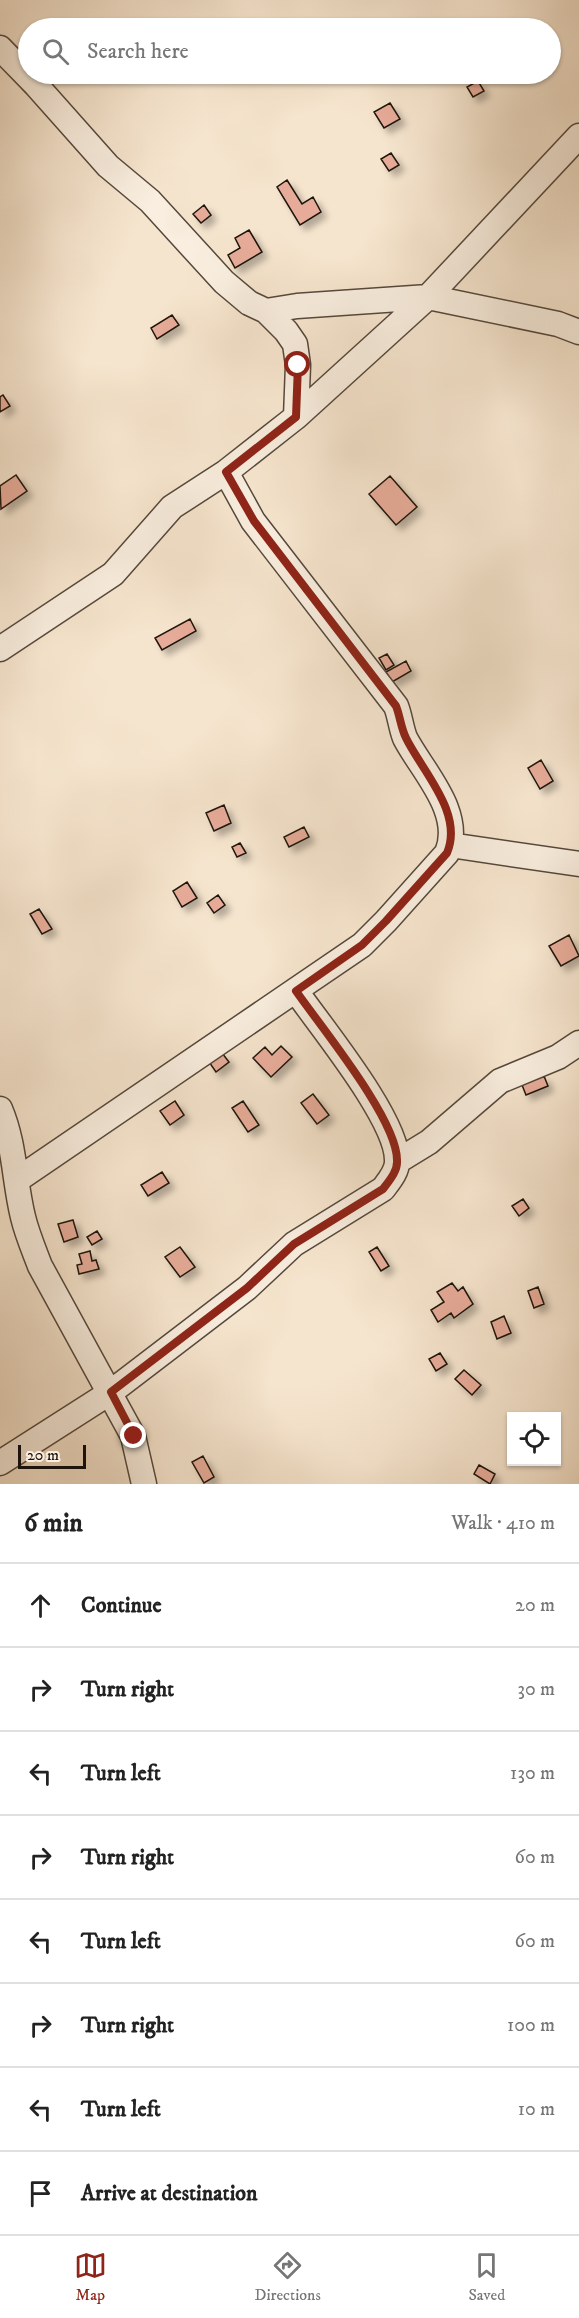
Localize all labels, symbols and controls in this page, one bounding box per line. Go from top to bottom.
search box [18,18,561,84]
icon: search [39,35,72,68]
text: Search here [87,38,189,65]
route start [284,351,310,377]
map controls [507,1412,561,1466]
button: locate [507,1412,561,1466]
route end [120,1422,146,1448]
scale bar [18,1442,86,1470]
text: 20 m [27,1445,59,1465]
text: 6 min [24,1507,83,1540]
text: Walk · 410 m [451,1511,555,1536]
icon: ahead [24,1589,57,1622]
text: Continue [81,1592,162,1619]
text: 20 m [515,1593,555,1618]
icon: right [24,1673,57,1706]
text: Turn right [81,1676,174,1703]
text: 30 m [517,1677,555,1702]
icon: left [24,1757,57,1790]
text: Turn left [81,1760,161,1787]
text: 130 m [510,1761,555,1786]
icon: right [24,1841,57,1874]
text: Turn right [81,1844,174,1871]
text: 60 m [515,1845,555,1870]
icon: left [24,1925,57,1958]
text: Turn left [81,1928,161,1955]
text: 60 m [515,1929,555,1954]
icon: right [24,2009,57,2042]
text: Turn right [81,2012,174,2039]
text: 100 m [507,2013,555,2038]
icon: left [24,2093,57,2126]
text: Turn left [81,2096,161,2123]
text: 10 m [518,2097,555,2122]
icon: arrive [24,2177,57,2210]
text: Arrive at destination [81,2180,258,2207]
tab: Map [74,2249,107,2305]
tab: Directions [254,2249,321,2305]
tab: Saved [468,2249,505,2305]

